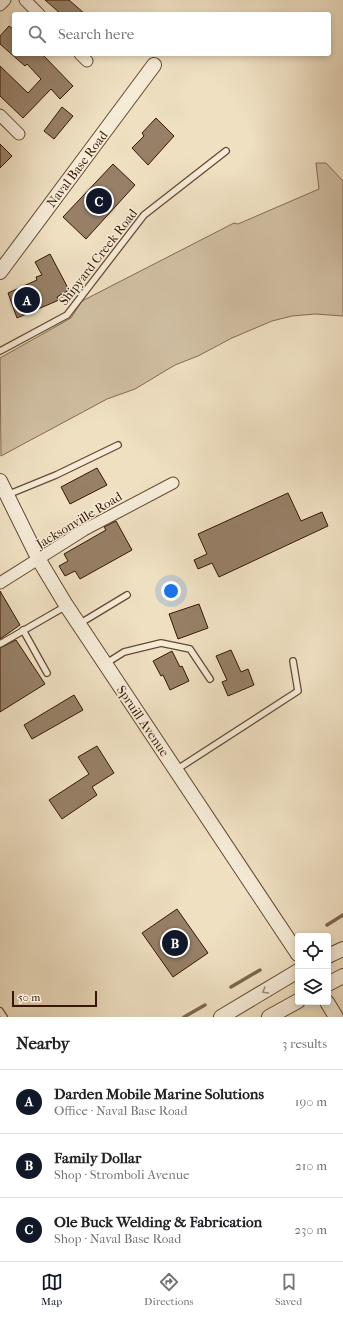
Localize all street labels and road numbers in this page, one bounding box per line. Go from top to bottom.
street label: Naval Base Road [43,127,111,210]
street label: Shipyard Creek Road [56,205,141,308]
street label: Jacksonville Road [33,488,125,552]
street label: Spruill Avenue [114,683,173,760]

